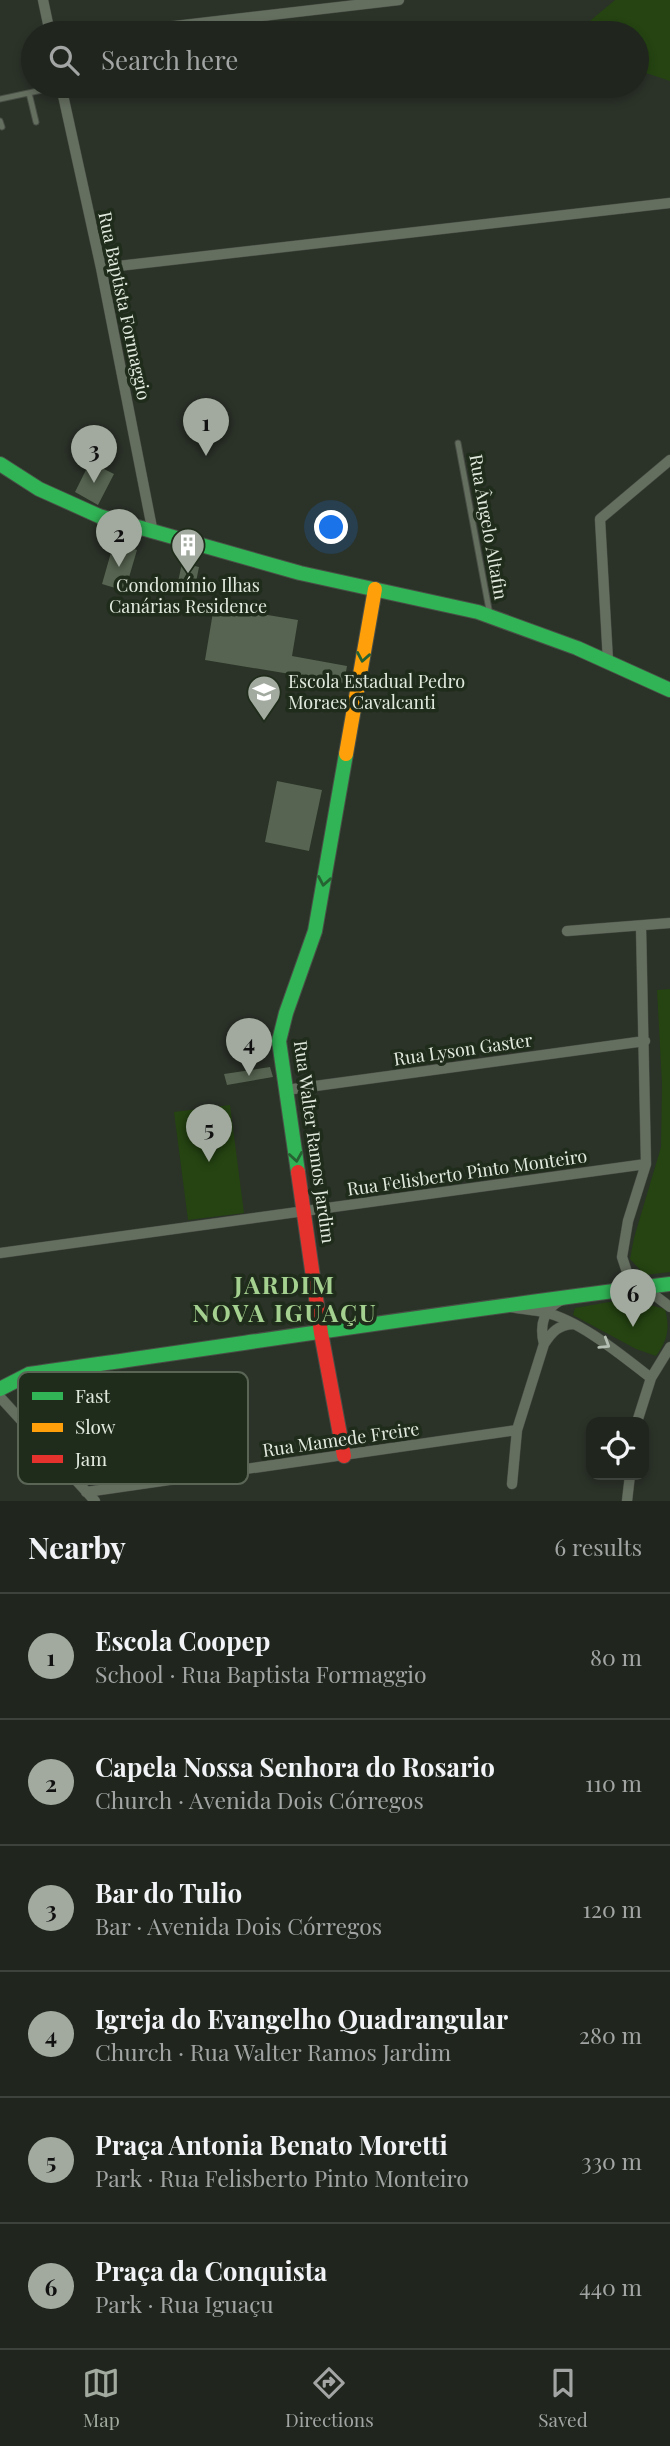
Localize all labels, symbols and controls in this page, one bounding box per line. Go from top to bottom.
search box [21,21,649,98]
icon: search [45,41,83,79]
text: Search here [101,42,238,77]
street label: Rua Baptista Formaggio [93,209,157,402]
pin: 1 [183,398,229,456]
pin: 3 [71,425,117,483]
street label: Rua Ângelo Altafin [464,452,514,602]
pin: 2 [96,509,142,567]
your location [314,510,348,544]
building icon: Condomínio Ilhas Canárias Residence [169,526,207,575]
place label: Condomínio Ilhas Canárias Residence [109,573,267,618]
one-way arrow [356,651,371,662]
place label: Escola Estadual Pedro Moraes Cavalcanti [288,669,465,714]
school or university icon: Escola Estadual Pedro Moraes Cavalcanti [245,673,283,722]
one-way arrow [317,875,332,887]
pin: 4 [226,1018,272,1076]
street label: Rua Lyson Gaster [392,1027,534,1071]
street label: Rua Walter Ramos Jardim [289,1039,341,1245]
pin: 5 [186,1104,232,1162]
street label: Rua Felisberto Pinto Monteiro [345,1143,589,1201]
one-way arrow [288,1151,303,1163]
district label: JARDIM NOVA IGUAÇU [193,1268,378,1328]
pin: 6 [610,1269,656,1327]
one-way arrow [597,1336,610,1349]
legend [18,1372,248,1484]
text: Fast [75,1382,111,1408]
text: Slow [75,1413,116,1439]
street label: Rua Mamede Freire [261,1416,421,1462]
map controls [586,1417,649,1480]
button: locate [586,1417,649,1480]
text: Jam [74,1445,107,1471]
text: Nearby [28,1527,126,1567]
text: 6 results [554,1531,642,1562]
text: Escola Coopep [95,1623,270,1658]
text: 1 [47,1641,55,1672]
text: 80 m [590,1641,642,1672]
text: School · Rua Baptista Formaggio [95,1658,427,1689]
text: Capela Nossa Senhora do Rosario [95,1749,495,1784]
text: 2 [45,1767,57,1798]
text: 110 m [585,1767,642,1798]
text: Church · Avenida Dois Córregos [95,1784,424,1815]
text: Bar do Tulio [95,1875,242,1910]
text: 3 [45,1893,57,1924]
text: 120 m [583,1893,642,1924]
text: Bar · Avenida Dois Córregos [95,1910,382,1941]
text: Igreja do Evangelho Quadrangular [95,2001,508,2036]
text: 4 [45,2019,57,2050]
text: 280 m [579,2019,642,2050]
text: Church · Rua Walter Ramos Jardim [95,2036,451,2067]
text: Praça Antonia Benato Moretti [95,2127,448,2162]
text: 5 [46,2145,56,2176]
text: 330 m [581,2145,642,2176]
text: Park · Rua Felisberto Pinto Monteiro [95,2162,469,2193]
text: Praça da Conquista [95,2253,327,2288]
text: 6 [45,2271,57,2302]
text: 440 m [579,2271,642,2302]
text: Park · Rua Iguaçu [95,2288,274,2319]
tab: Map [82,2364,120,2432]
tab: Directions [285,2364,374,2432]
tab: Saved [538,2364,588,2432]

